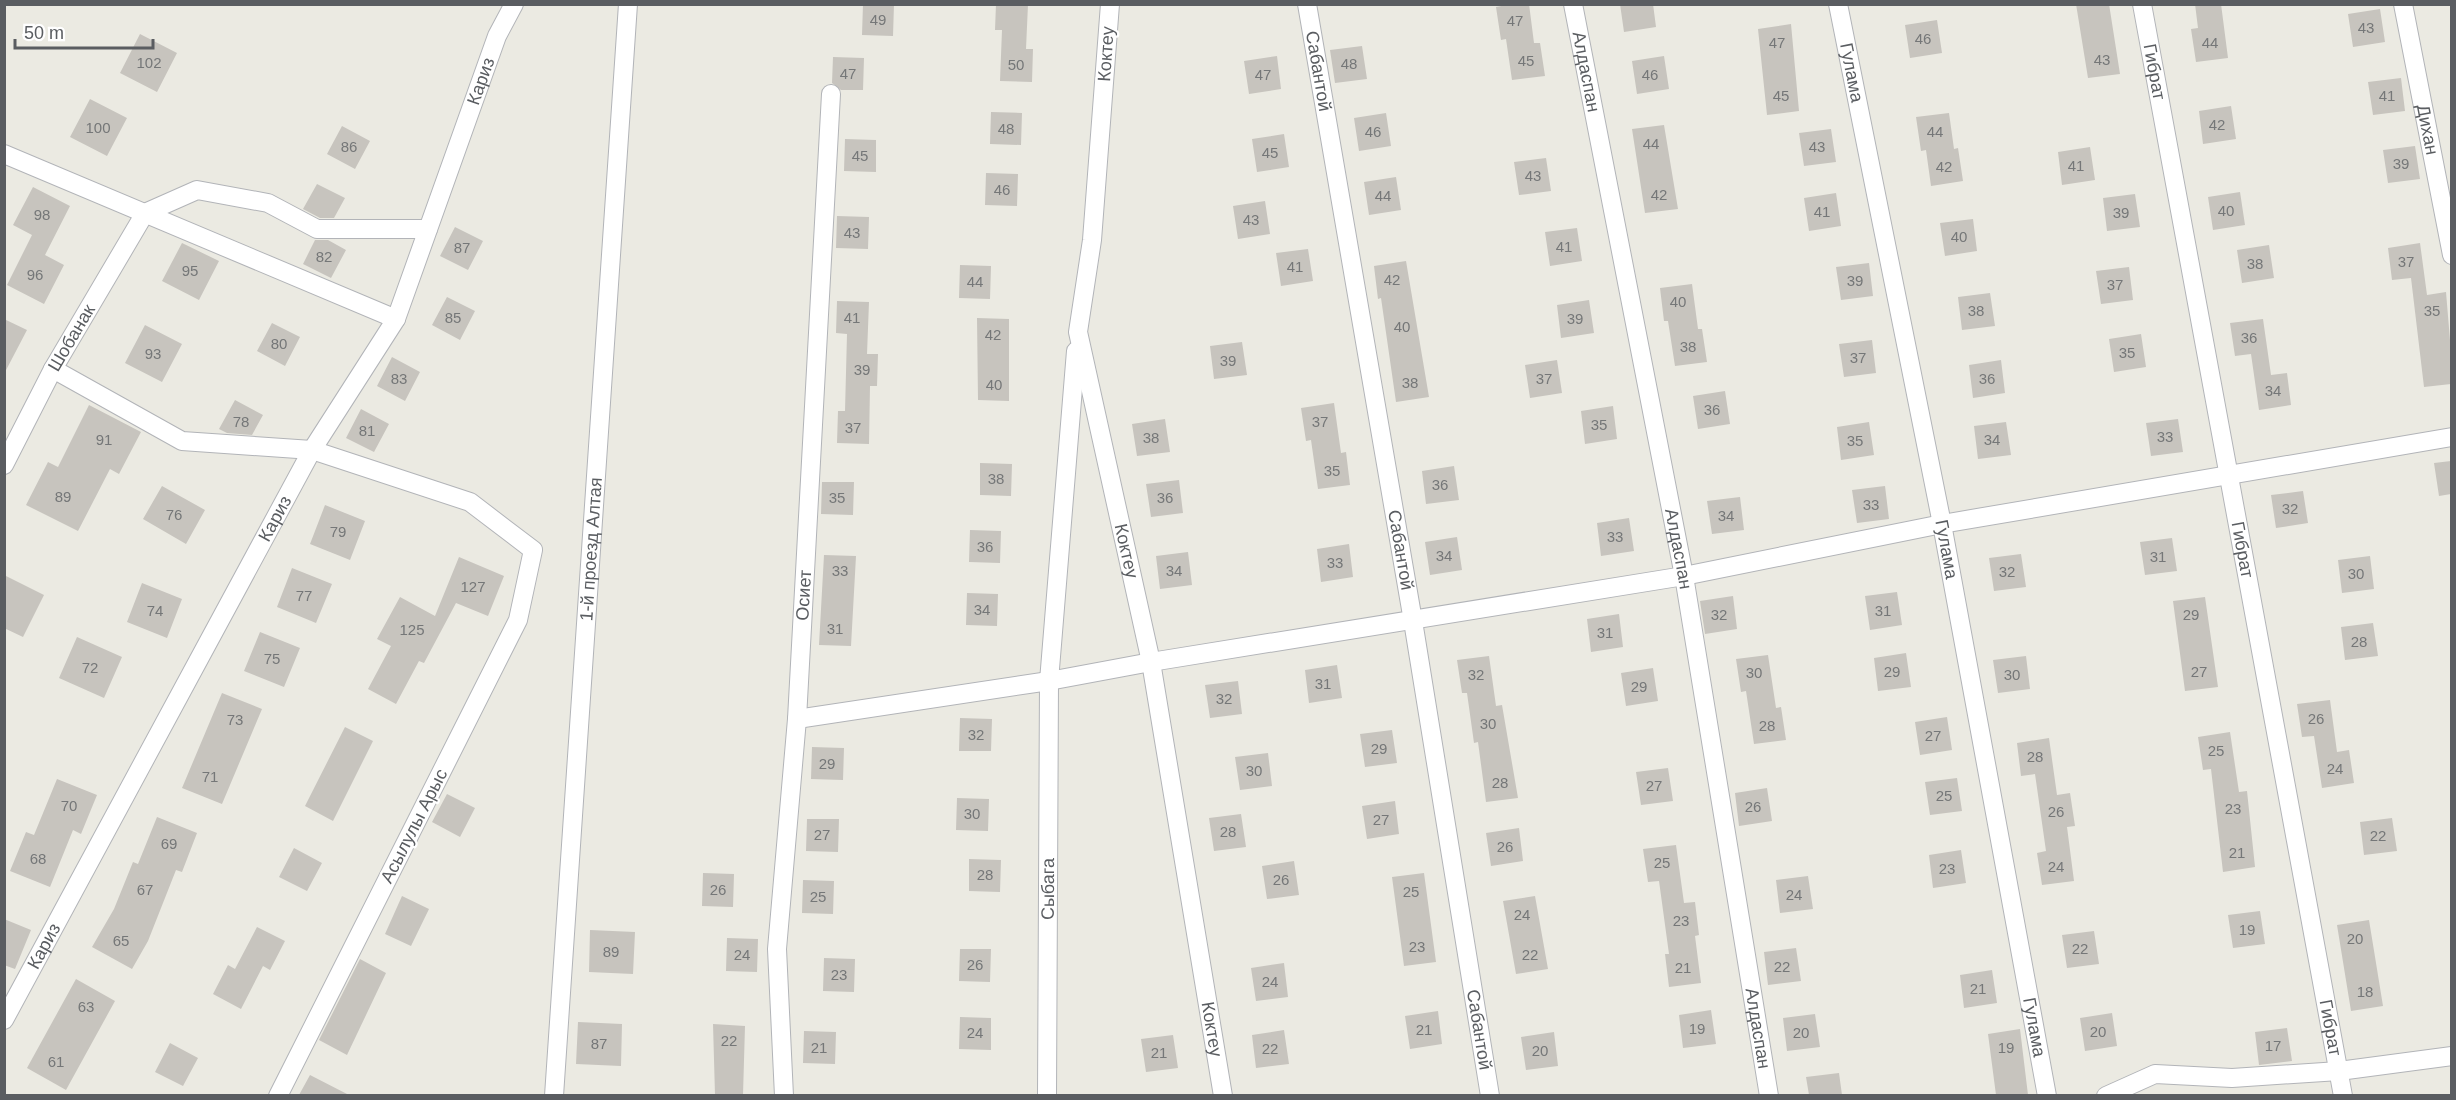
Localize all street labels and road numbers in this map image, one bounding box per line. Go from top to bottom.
street label: Коктеу [1094,26,1118,82]
street label: Сабантой [1302,29,1335,113]
street label: Алдаспан [1569,30,1604,114]
street label: Гулама [1836,41,1868,105]
street label: Гибрат [2139,42,2169,102]
street label: Кариз [463,55,498,108]
street label: Дихан [2413,103,2442,157]
street label: Шобанак [44,301,99,375]
street label: 1-й проезд Алтая [576,477,606,622]
street label: Кариз [255,492,295,545]
street label: Алдаспан [1661,507,1696,591]
street label: Сабантой [1384,508,1418,592]
street label: Гулама [1931,518,1962,582]
street label: Гибрат [2227,520,2257,580]
street label: Коктеу [1111,522,1142,580]
street label: Осиет [792,569,815,621]
street label: Асылулы Арыс [377,766,451,886]
street label: Сыбага [1038,857,1058,920]
street label: Кариз [24,920,64,972]
street label: Алдаспан [1741,986,1774,1070]
street label: Сабантой [1463,988,1496,1071]
street label: Гулама [2019,996,2050,1060]
street label: Гибрат [2315,998,2345,1058]
street label: Коктеу [1198,1000,1226,1058]

